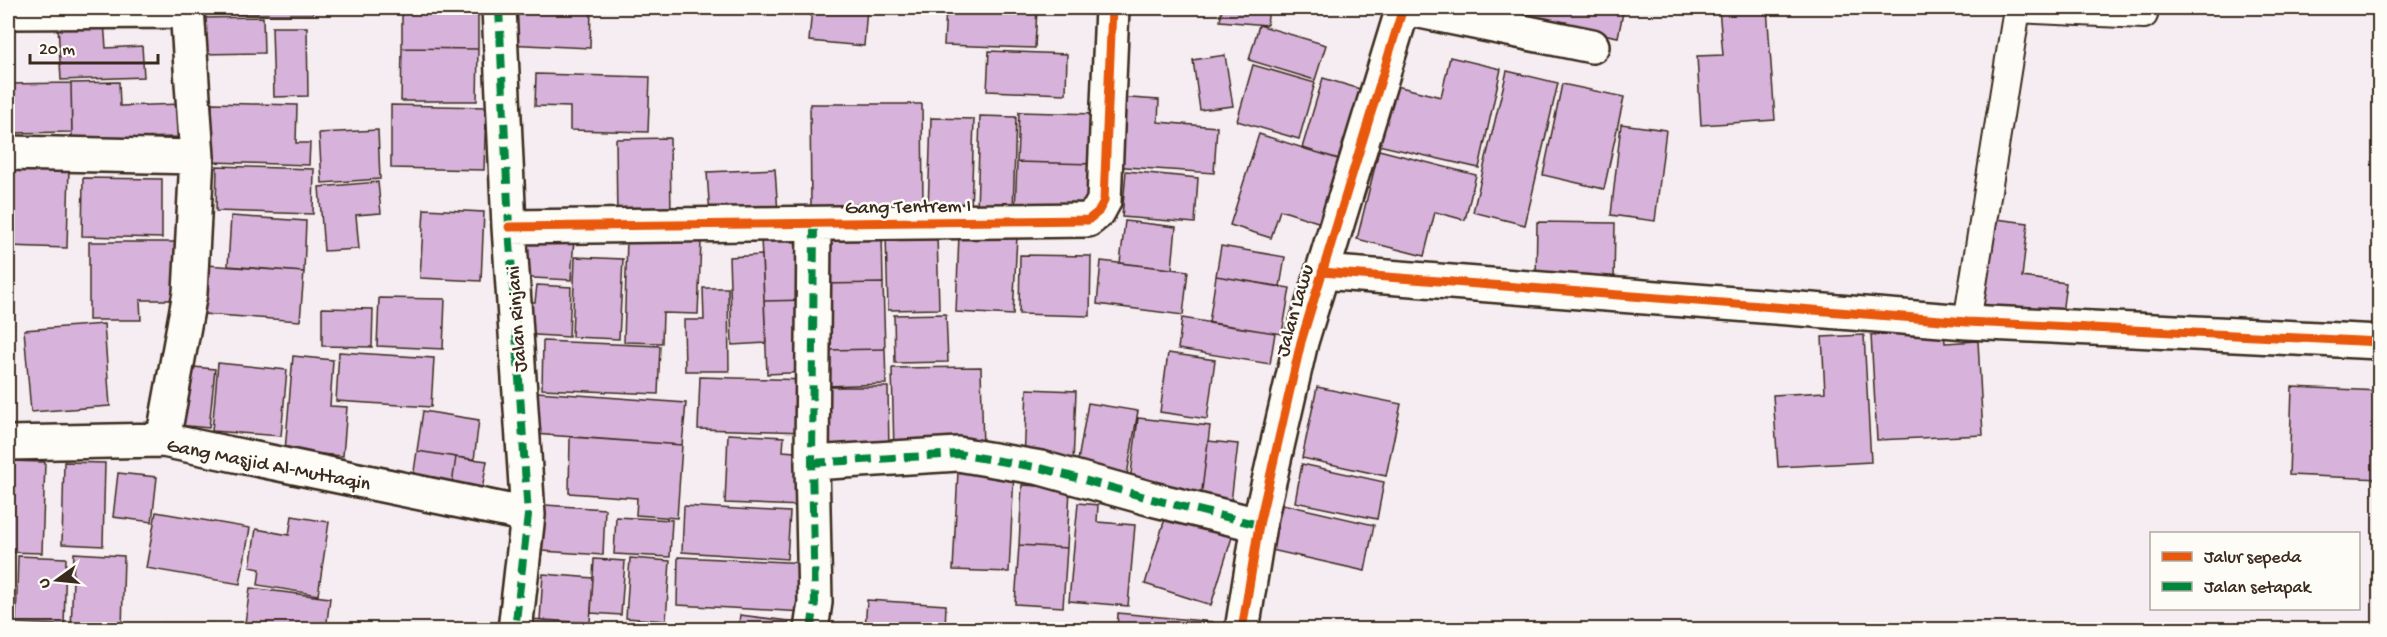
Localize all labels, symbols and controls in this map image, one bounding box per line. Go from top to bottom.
scale bar [30,27,158,65]
text: 20 m [39,40,75,61]
street label: Gang Tentrem I [845,196,971,221]
street label: Jalan Lawu [1272,262,1321,360]
street label: Jalan Rinjani [503,265,534,373]
street label: Gang Masjid Al-Muttaqin [164,435,373,498]
legend [2150,532,2360,610]
text: Jalur sepeda [2204,548,2302,569]
north arrow [27,550,87,610]
text: U [35,575,56,590]
text: Jalan setapak [2204,578,2312,599]

